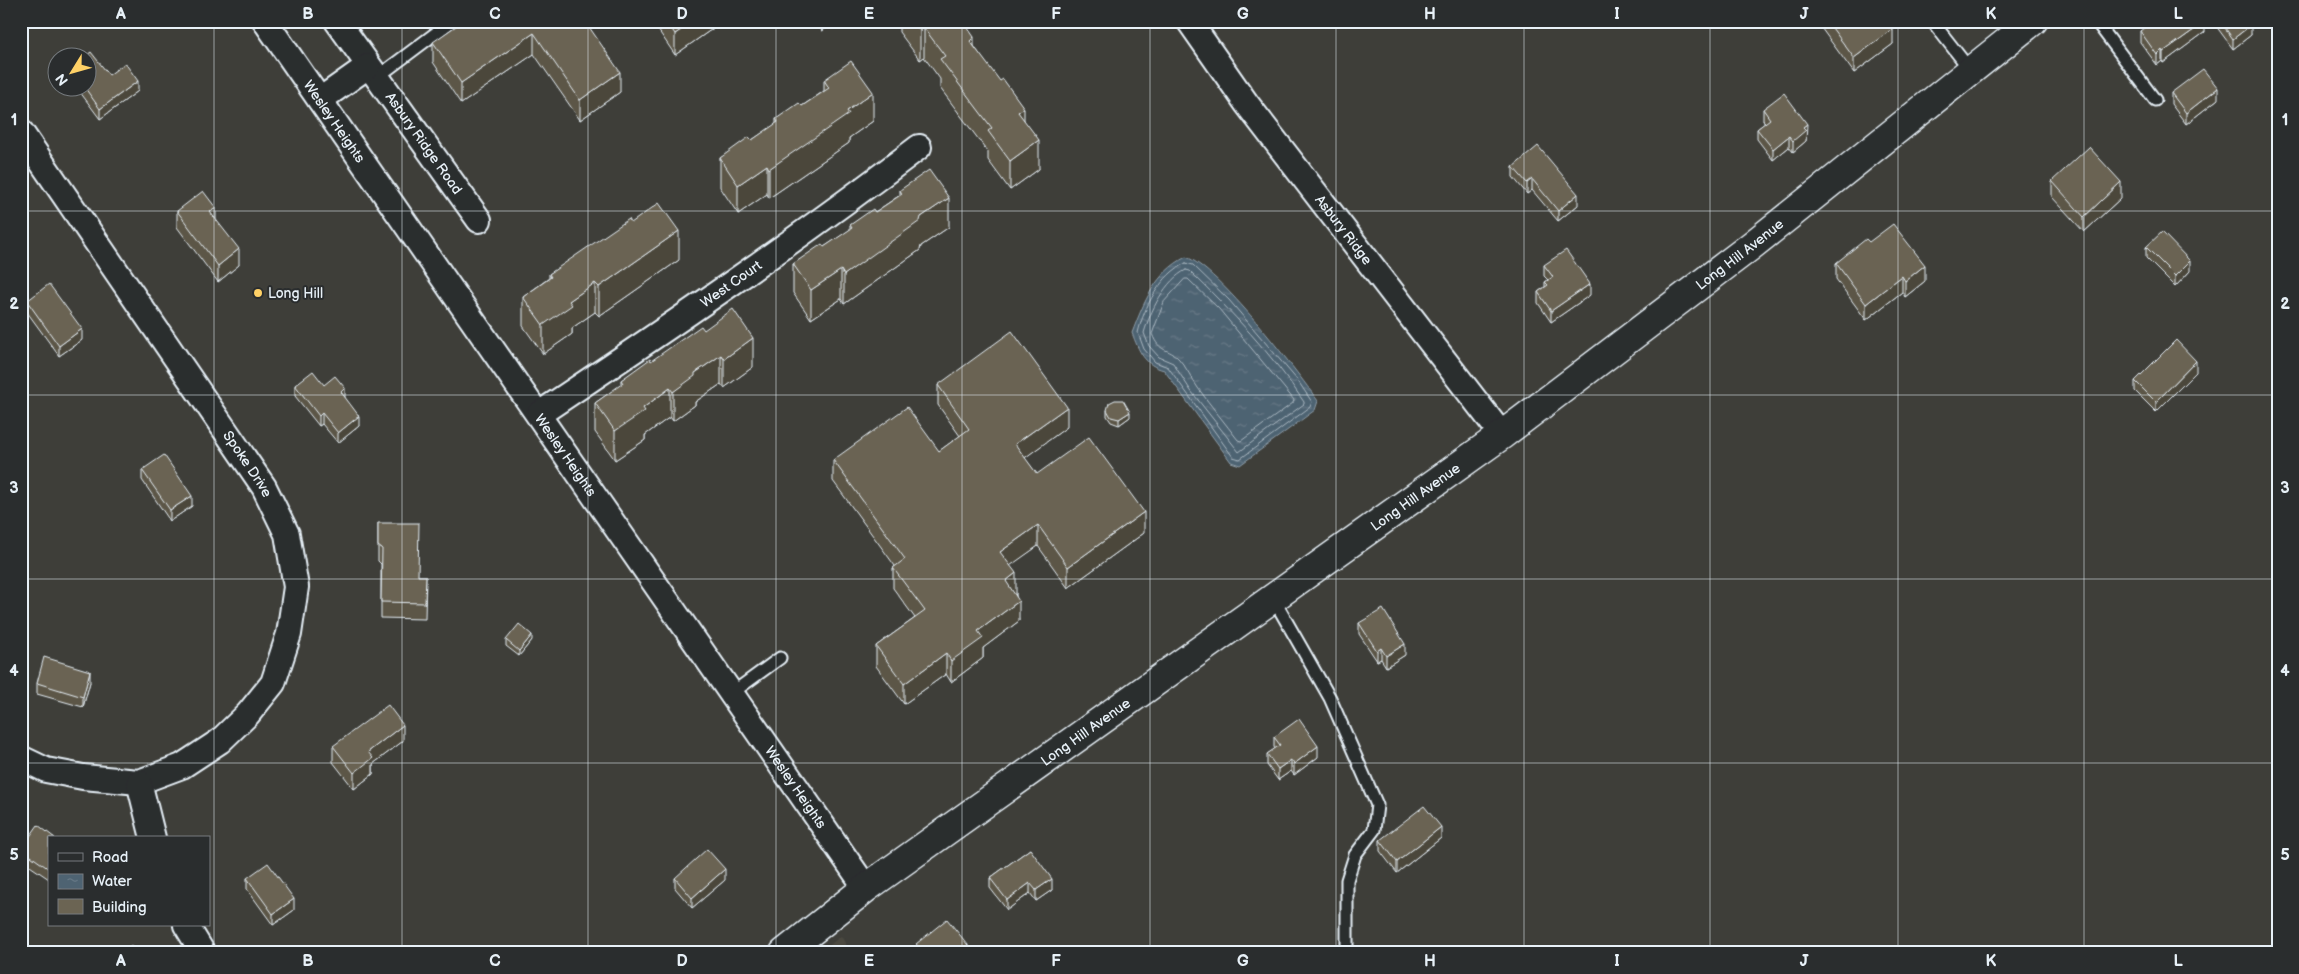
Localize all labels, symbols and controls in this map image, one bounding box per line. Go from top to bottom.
text: A [115,5,126,24]
text: B [302,5,314,24]
text: C [489,5,501,24]
text: D [676,5,688,24]
text: E [864,5,874,24]
text: F [1051,5,1061,24]
text: G [1237,5,1249,24]
text: H [1424,5,1436,24]
text: I [1614,5,1620,24]
text: J [1800,5,1809,24]
text: K [1986,5,1997,24]
text: L [2173,5,2183,24]
north arrow [48,48,98,98]
text: N [52,70,72,89]
street label: Wesley Heights [300,77,369,166]
street label: Asbury Ridge Road [382,89,466,197]
text: 1 [11,111,17,130]
text: 1 [2282,111,2288,130]
street label: Asbury Ridge [1312,192,1376,268]
street label: Long Hill Avenue [1692,215,1787,293]
street label: West Court [697,256,765,311]
place label: Long Hill [268,285,323,302]
marker: Long Hill [252,287,264,299]
text: 2 [9,295,19,314]
text: 2 [2280,295,2290,314]
street label: Wesley Heights [531,410,600,499]
street label: Spoke Drive [220,427,276,500]
street label: Long Hill Avenue [1367,459,1463,534]
text: 3 [9,479,19,498]
text: 3 [2280,479,2290,498]
text: 4 [9,662,19,681]
text: 4 [2280,662,2290,681]
street label: Long Hill Avenue [1037,694,1133,769]
street label: Wesley Heights [762,743,830,831]
legend [48,836,210,926]
text: 5 [9,846,19,865]
text: 5 [2280,846,2290,865]
text: Road [92,848,128,867]
text: Water [92,872,132,891]
text: Building [92,898,147,917]
text: A [115,952,126,971]
text: B [302,952,314,971]
text: C [489,952,501,971]
text: D [676,952,688,971]
text: E [864,952,874,971]
text: F [1051,952,1061,971]
text: G [1237,952,1249,971]
text: H [1424,952,1436,971]
text: I [1614,952,1620,971]
text: J [1800,952,1809,971]
text: K [1986,952,1997,971]
text: L [2173,952,2183,971]

